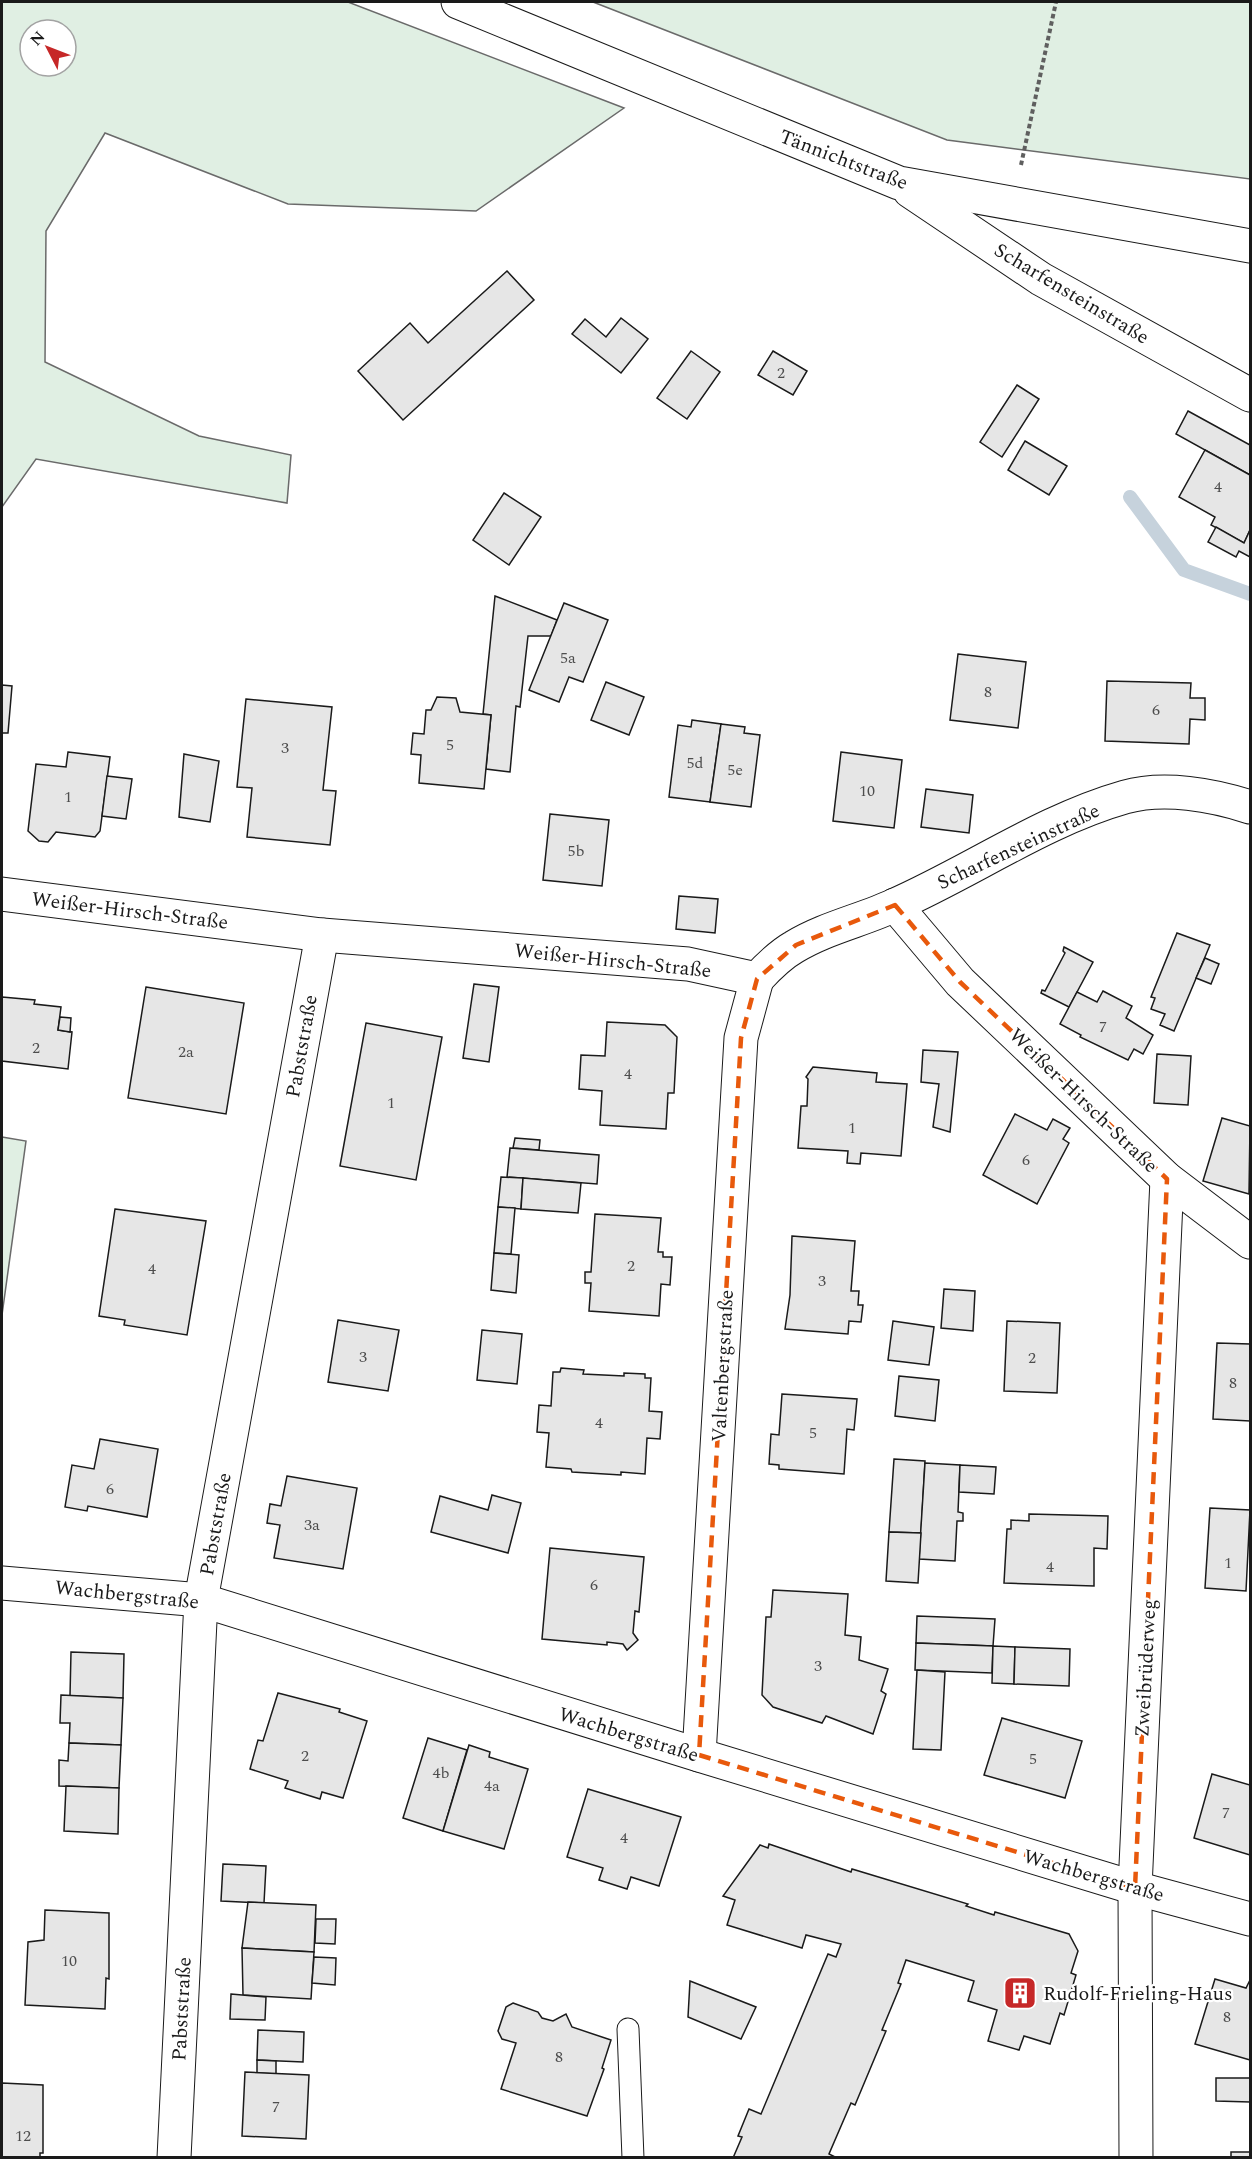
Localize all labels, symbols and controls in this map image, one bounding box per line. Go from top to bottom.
north arrow [18,18,78,78]
text: N [24,26,51,52]
street label: Tännichtstraße [775,122,912,198]
street label: Scharfensteinstraße [988,235,1155,352]
house number: 2 [777,361,785,385]
house number: 4 [1214,475,1222,499]
house number: 5a [560,646,576,670]
house number: 8 [984,680,992,704]
house number: 6 [1152,698,1160,722]
house number: 5 [446,733,454,757]
house number: 3 [281,736,289,760]
house number: 5d [687,751,704,775]
house number: 5e [727,758,743,782]
house number: 10 [859,779,875,803]
house number: 1 [64,785,72,809]
street label: Scharfensteinstraße [932,796,1105,898]
house number: 5b [568,839,585,863]
street label: Weißer-Hirsch-Straße [30,884,230,938]
street label: Weißer-Hirsch-Straße [513,936,713,986]
street label: Pabststraße [278,992,326,1100]
house number: 7 [1099,1015,1107,1039]
street label: Weißer-Hirsch-Straße [1002,1021,1165,1180]
house number: 2 [32,1036,40,1060]
house number: 2a [178,1040,194,1064]
house number: 4 [624,1062,632,1086]
house number: 1 [387,1091,395,1115]
house number: 1 [848,1116,856,1140]
house number: 6 [1022,1148,1030,1172]
house number: 2 [627,1254,635,1278]
house number: 4 [148,1257,156,1281]
house number: 3 [818,1269,826,1293]
street label: Valtenbergstraße [704,1289,742,1443]
house number: 3 [359,1345,367,1369]
house number: 2 [1028,1346,1036,1370]
house number: 8 [1229,1371,1237,1395]
house number: 4 [595,1411,603,1435]
house number: 5 [809,1421,817,1445]
street label: Pabststraße [192,1470,240,1578]
house number: 6 [106,1477,114,1501]
house number: 3a [304,1513,320,1537]
house number: 1 [1224,1551,1232,1575]
house number: 4 [1046,1555,1054,1579]
street label: Wachbergstraße [53,1572,201,1617]
house number: 6 [590,1573,598,1597]
street label: Zweibrüderweg [1127,1598,1165,1738]
house number: 3 [814,1654,822,1678]
street label: Wachbergstraße [555,1699,702,1771]
house number: 2 [301,1744,309,1768]
house number: 5 [1029,1747,1037,1771]
house number: 4b [433,1761,450,1785]
house number: 4a [484,1774,500,1798]
house number: 7 [1222,1801,1230,1825]
house number: 4 [620,1826,628,1850]
street label: Wachbergstraße [1020,1842,1168,1910]
house number: 10 [61,1949,77,1973]
street label: Pabststraße [164,1956,200,2062]
building icon: Rudolf-Frieling-Haus [1002,1975,1038,2011]
place label: Rudolf-Frieling-Haus [1043,1979,1233,2009]
house number: 8 [1223,2005,1231,2029]
house number: 8 [555,2045,563,2069]
house number: 7 [272,2095,280,2119]
house number: 12 [15,2124,31,2148]

